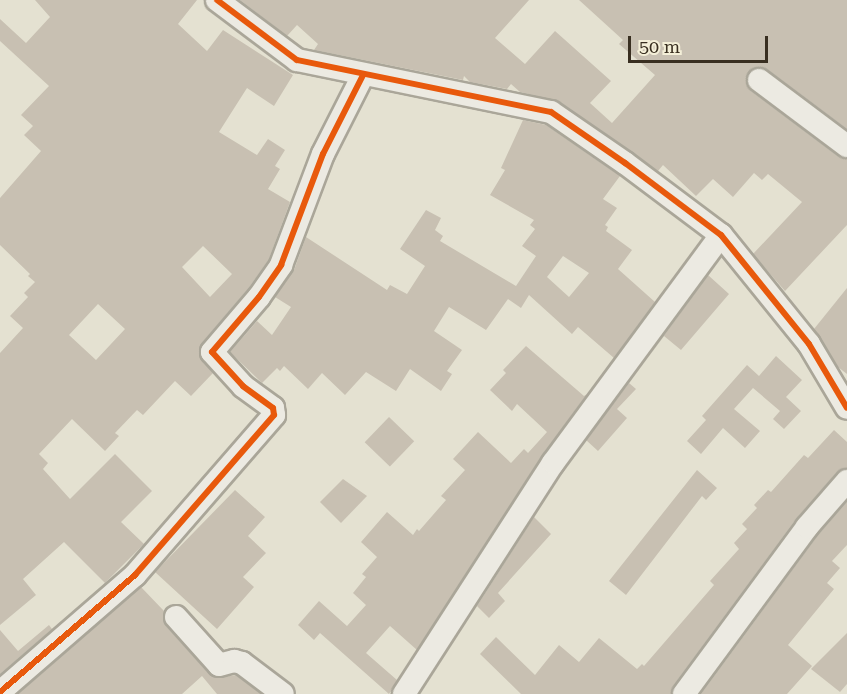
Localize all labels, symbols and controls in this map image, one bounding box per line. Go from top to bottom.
scale bar [631,24,770,62]
text: 50 m [639,36,680,57]

